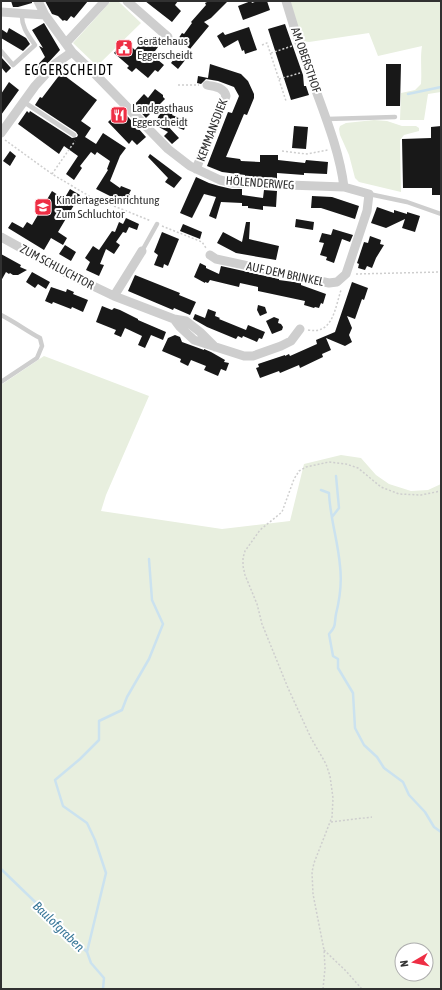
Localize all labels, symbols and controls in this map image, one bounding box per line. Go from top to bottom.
street label: AM OBERSTHOF [288,25,324,95]
place label: Gerätehaus Eggerscheidt [137,34,193,62]
public building icon: Gerätehaus Eggerscheidt [114,38,134,58]
district label: EGGERSCHEIDT [24,62,114,78]
street label: KEMMANSDIEK [194,97,230,163]
place label: Landgasthaus Eggerscheidt [132,101,193,129]
restaurant icon: Landgasthaus Eggerscheidt [109,105,129,125]
street label: HÖLENDERWEG [225,174,295,192]
place label: Kindertageseinrichtung Zum Schluchtor [56,193,160,221]
school or university icon: Kindertageseinrichtung Zum Schluchtor [33,197,53,217]
street label: ZUM SCHLUCHTOR [18,242,96,292]
street label: AUF DEM BRINKEL [245,259,325,289]
water label: Baulofgraben [30,898,88,955]
north arrow [394,942,434,982]
text: N [398,959,411,968]

